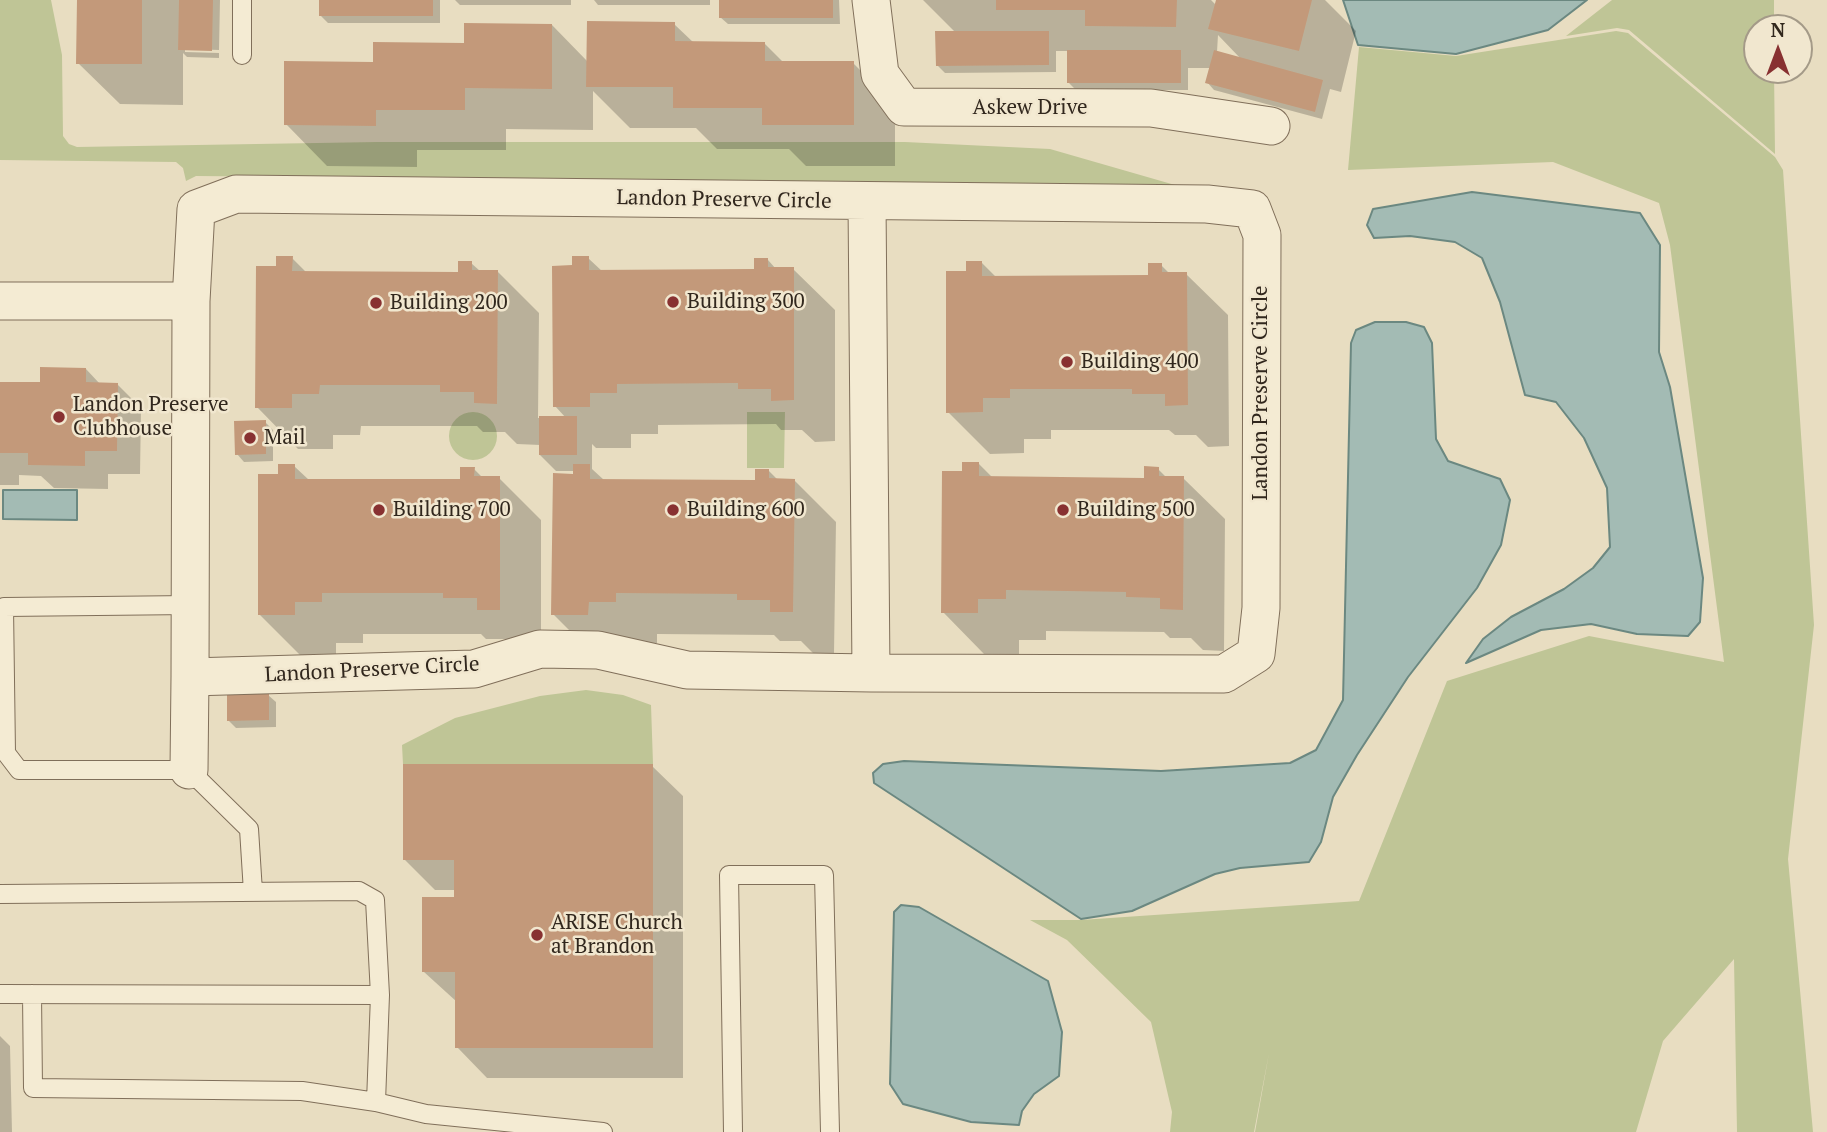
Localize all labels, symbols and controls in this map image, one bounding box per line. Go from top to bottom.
north arrow [1743,14,1813,84]
text: N [1771,17,1785,42]
street label: Askew Drive [972,95,1088,121]
street label: Landon Preserve Circle [616,186,832,214]
street label: Landon Preserve Circle [1248,285,1274,501]
place label: Building 300 [687,289,805,315]
place label: Building 200 [390,290,508,316]
marker: Building 300 [665,294,681,310]
marker: Building 200 [368,295,384,311]
place label: Building 400 [1081,349,1199,375]
marker: Building 400 [1059,354,1075,370]
place label: Landon Preserve Clubhouse [73,392,228,442]
marker: Landon Preserve Clubhouse [51,409,67,425]
place label: Mail [264,425,305,451]
marker: Mail [242,430,258,446]
place label: Building 700 [393,497,511,523]
place label: Building 600 [687,497,805,523]
place label: Building 500 [1077,497,1195,523]
marker: Building 700 [371,502,387,518]
marker: Building 600 [665,502,681,518]
marker: Building 500 [1055,502,1071,518]
street label: Landon Preserve Circle [264,652,480,688]
place label: ARISE Church at Brandon [551,910,683,960]
marker: ARISE Church at Brandon [529,927,545,943]

